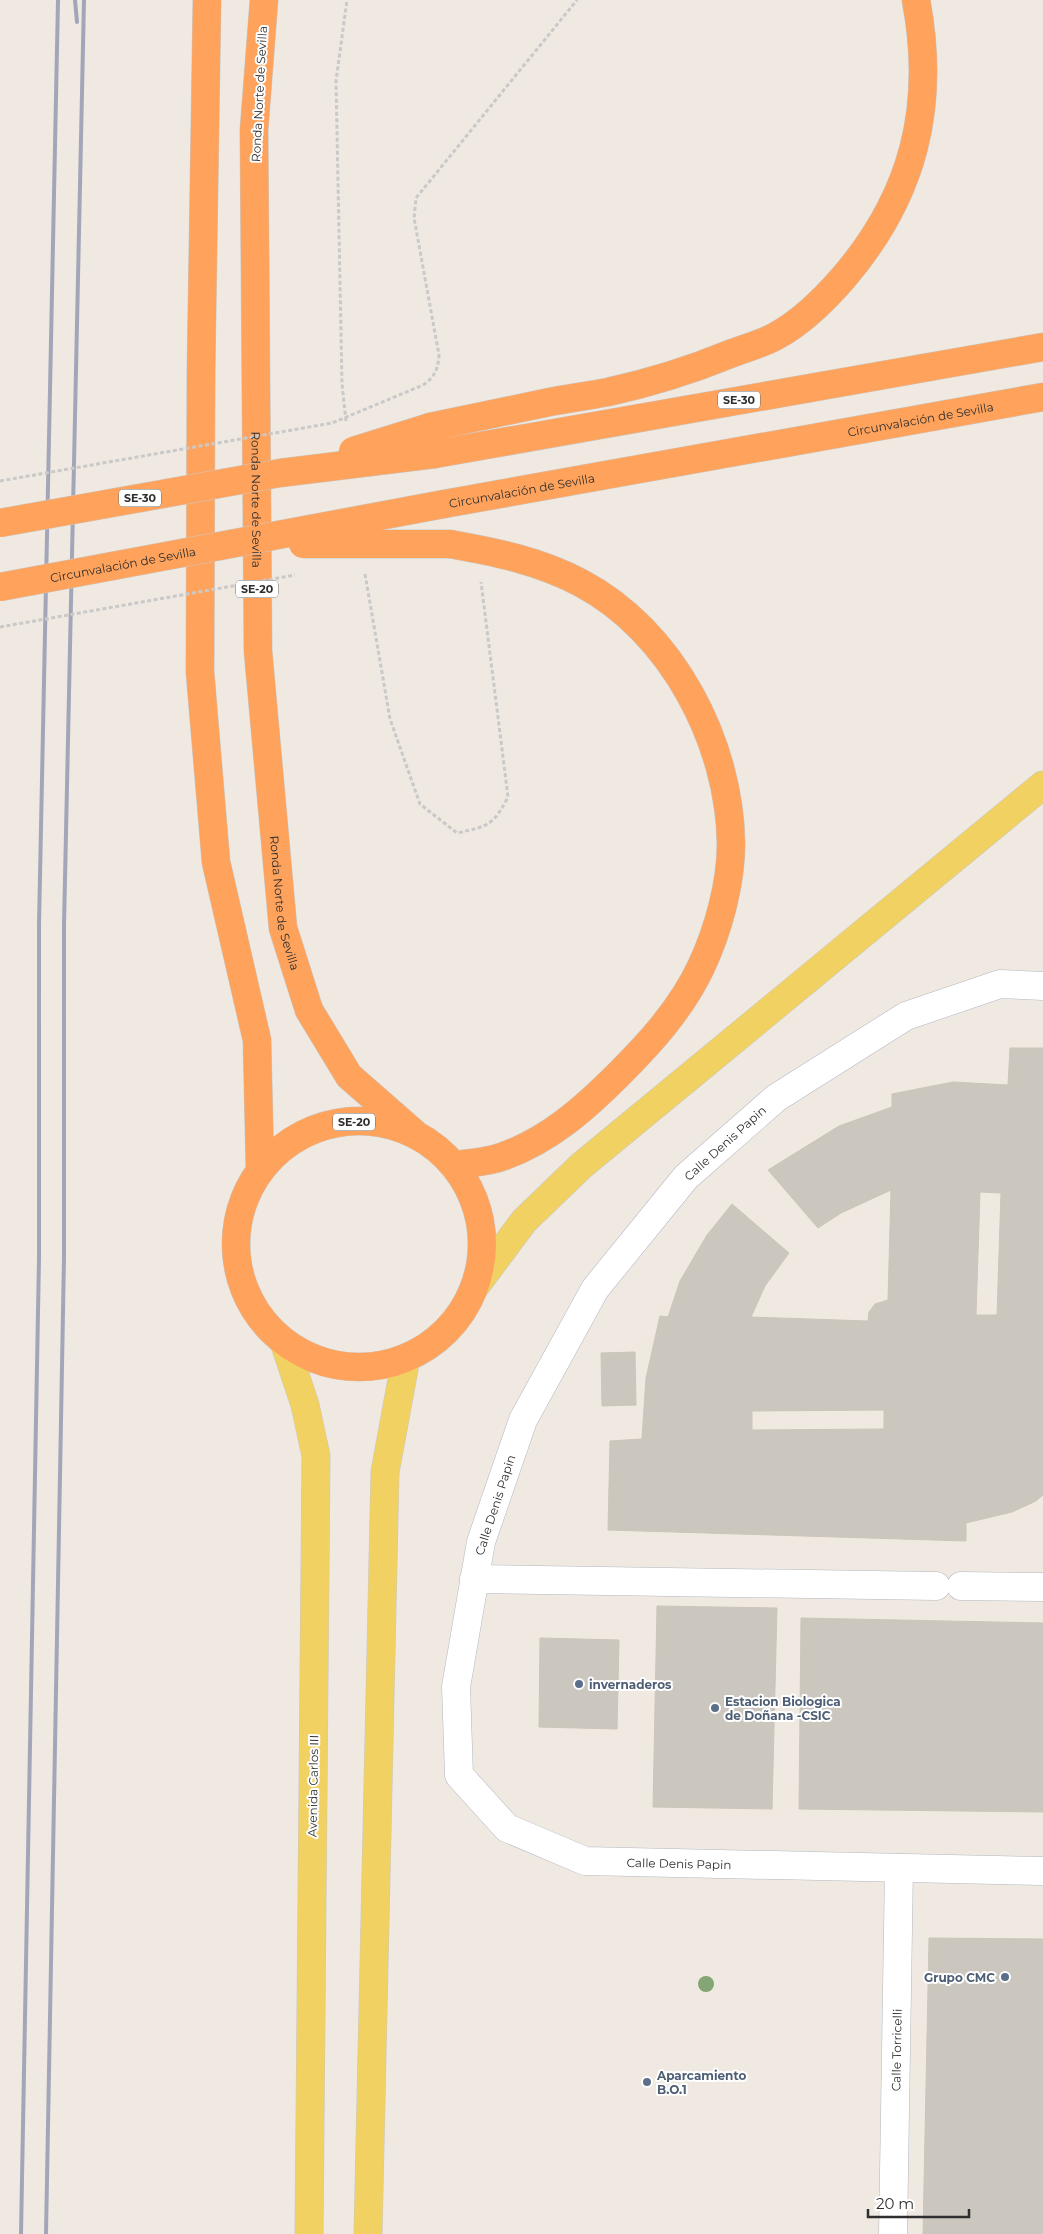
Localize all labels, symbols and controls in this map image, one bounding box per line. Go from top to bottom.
street label: Ronda Norte de Sevilla [248,26,270,162]
road number: SE-30 [718,392,760,408]
street label: Circunvalación de Sevilla [846,398,995,439]
street label: Ronda Norte de Sevilla [249,431,265,568]
street label: Circunvalación de Sevilla [448,470,596,511]
road number: SE-30 [119,489,161,506]
street label: Circunvalación de Sevilla [49,543,197,585]
road number: SE-20 [236,580,278,598]
street label: Ronda Norte de Sevilla [267,835,303,972]
street label: Calle Denis Papin [681,1102,769,1184]
road number: SE-20 [333,1114,375,1130]
street label: Calle Denis Papin [472,1453,518,1557]
place label: invernaderos [589,1677,672,1692]
marker: invernaderos [573,1678,585,1690]
place label: Estacion Biologica de Doñana -CSIC [725,1694,841,1723]
marker: Estacion Biologica de Doñana -CSIC [709,1702,721,1714]
street label: Avenida Carlos III [305,1735,321,1837]
street label: Calle Denis Papin [626,1854,732,1872]
place label: Grupo CMC [924,1970,995,1985]
marker: Grupo CMC [999,1971,1011,1983]
street label: Calle Torricelli [888,2009,904,2091]
place label: Aparcamiento B.O.1 [656,2068,746,2097]
marker: Aparcamiento B.O.1 [641,2076,653,2088]
scale bar [868,2186,969,2218]
text: 20 m [876,2194,914,2213]

